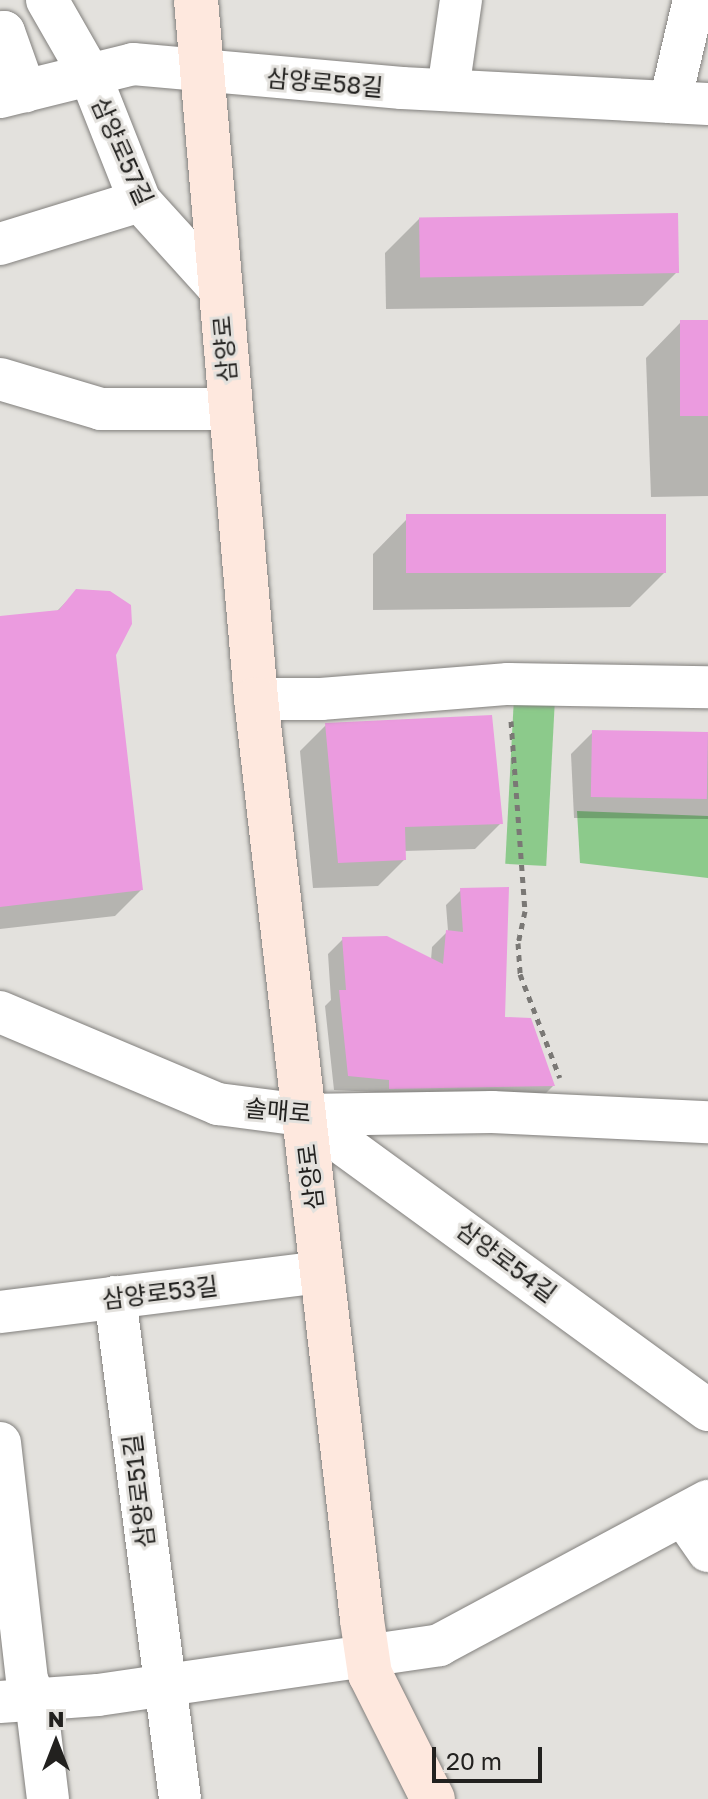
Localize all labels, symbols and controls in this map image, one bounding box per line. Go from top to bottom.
street label: 삼양로58길 [266,63,384,101]
street label: 삼양로57길 [86,93,160,209]
street label: 삼양로 [207,315,241,383]
street label: 솔매로 [244,1093,312,1127]
street label: 삼양로 [292,1142,328,1212]
street label: 삼양로54길 [452,1214,562,1308]
street label: 삼양로53길 [101,1271,219,1313]
street label: 삼양로51길 [117,1433,159,1549]
north arrow [16,1703,96,1783]
text: N [48,1705,64,1732]
scale bar [436,1731,546,1781]
text: 20 m [446,1746,502,1775]

